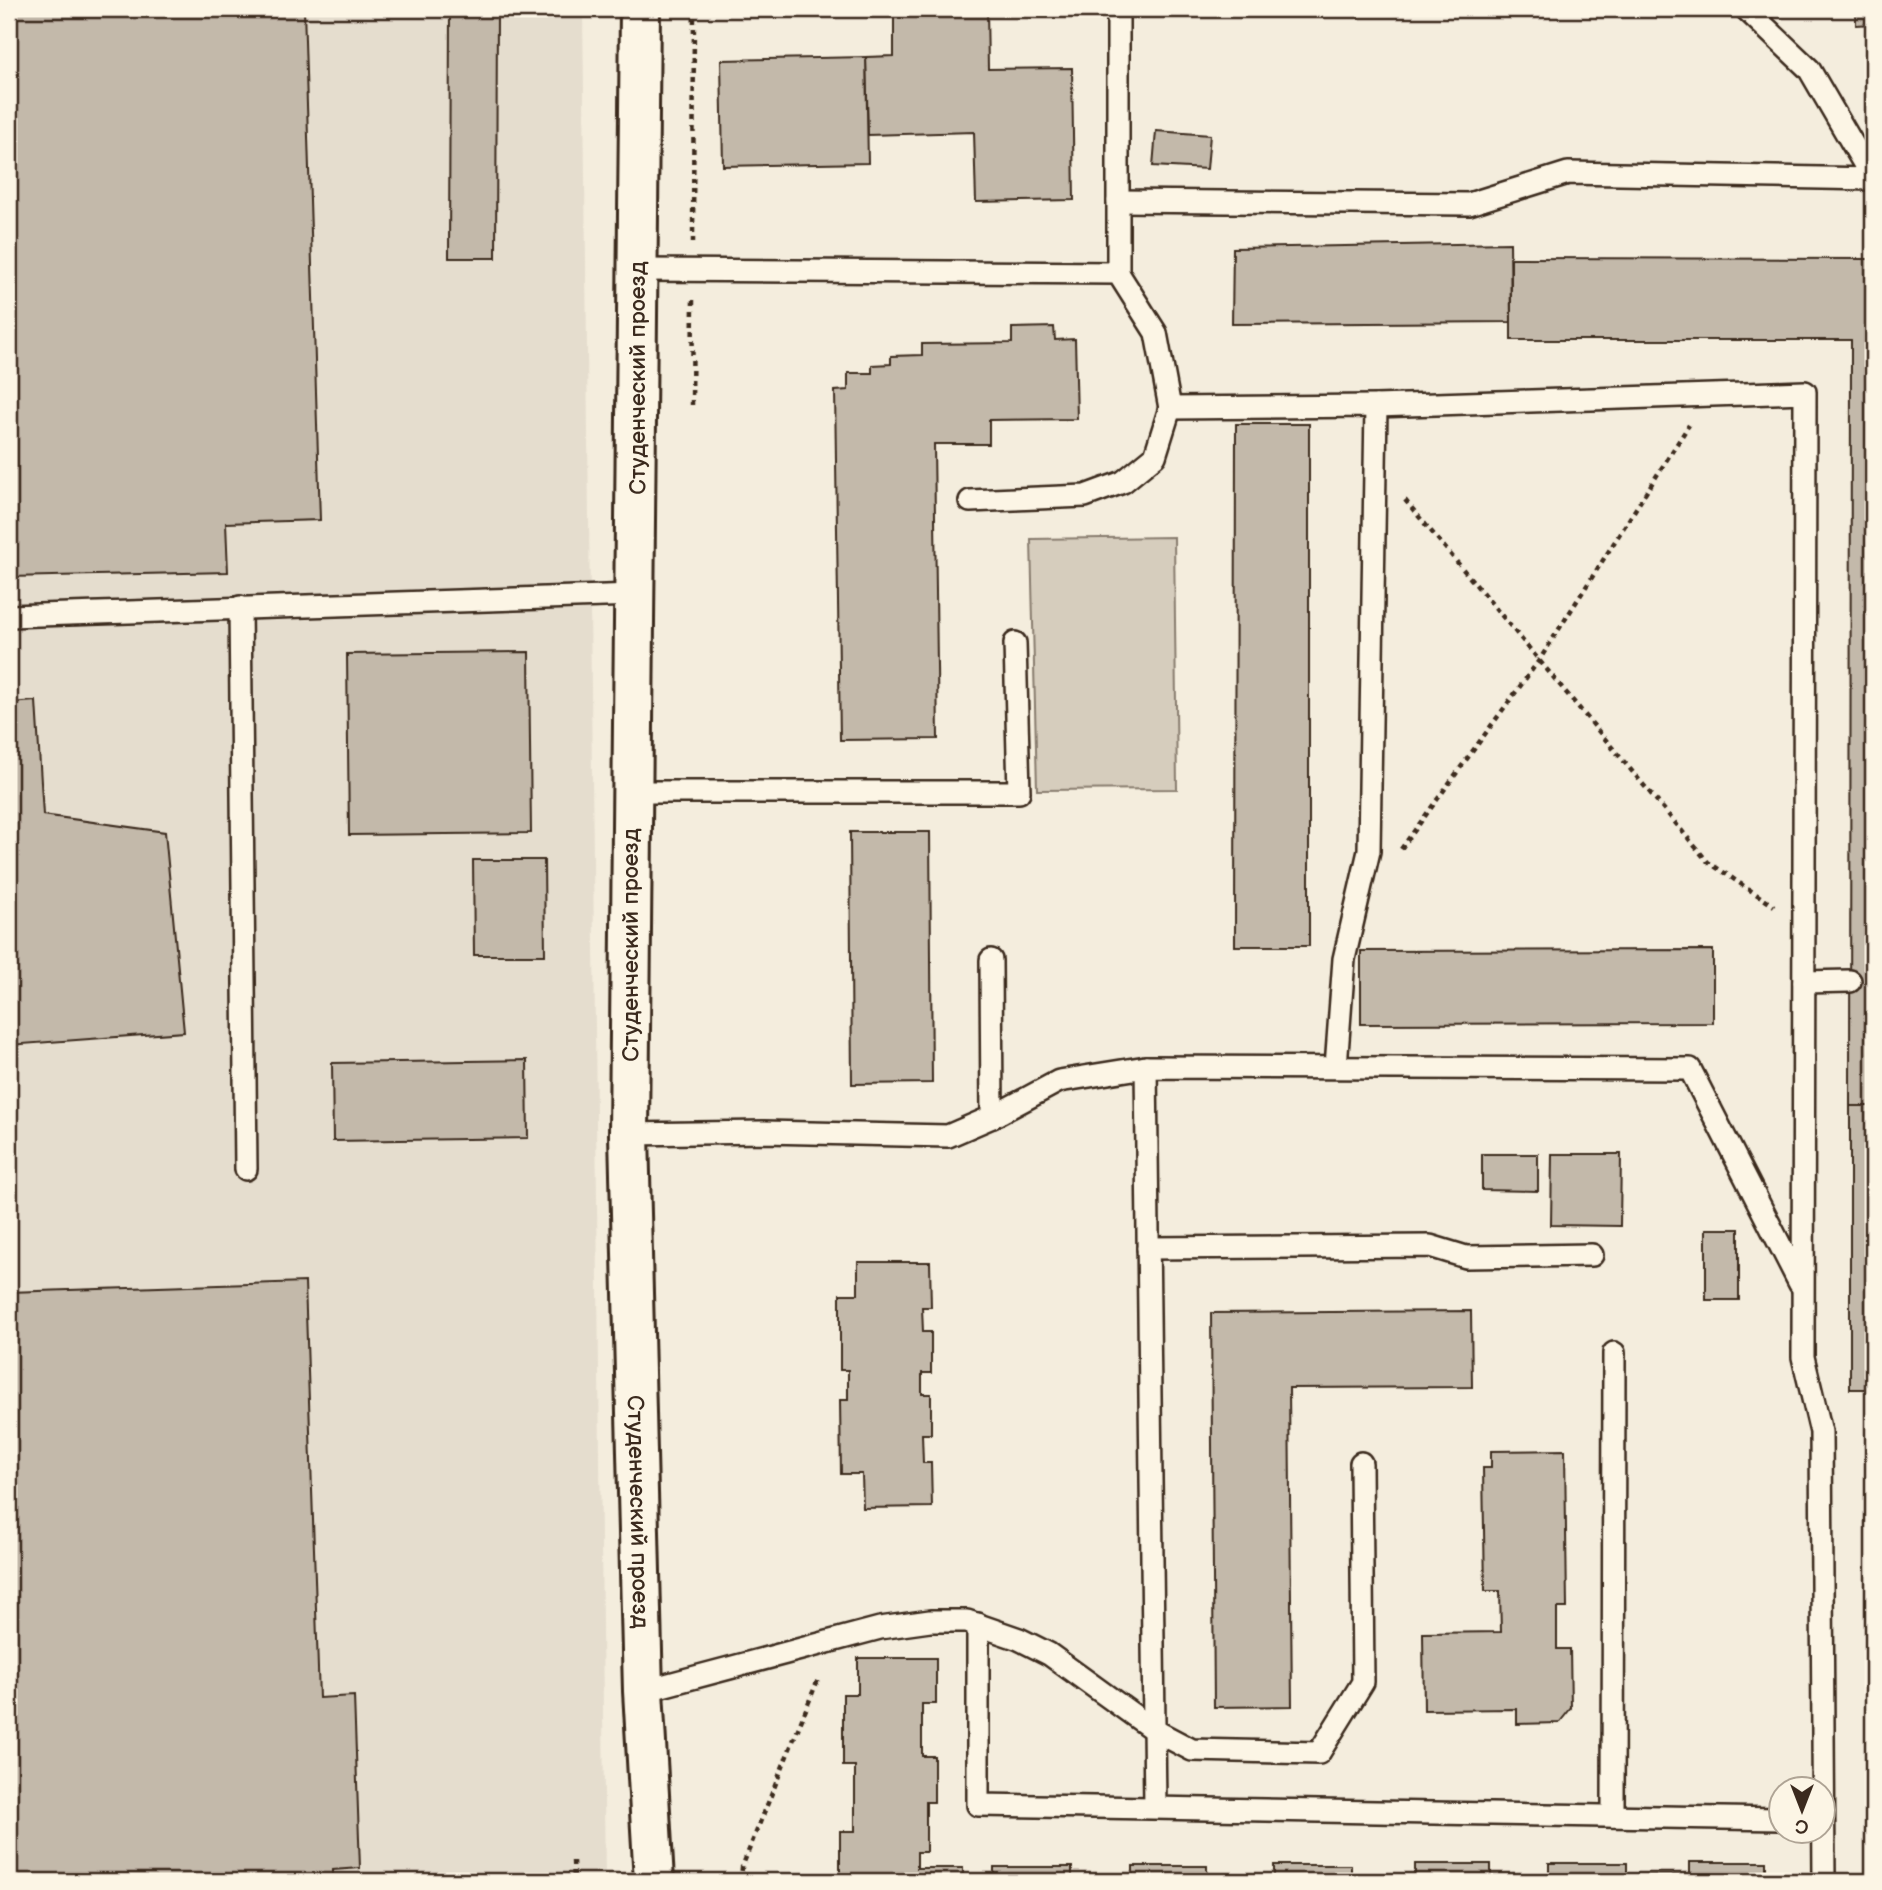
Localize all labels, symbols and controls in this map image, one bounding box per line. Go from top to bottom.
street label: Студенческий проезд [624,261,652,495]
street label: Студенческий проезд [617,828,645,1062]
street label: Студенческий проезд [621,1395,654,1629]
north arrow [1766,1774,1836,1844]
text: С [1795,1814,1809,1837]

